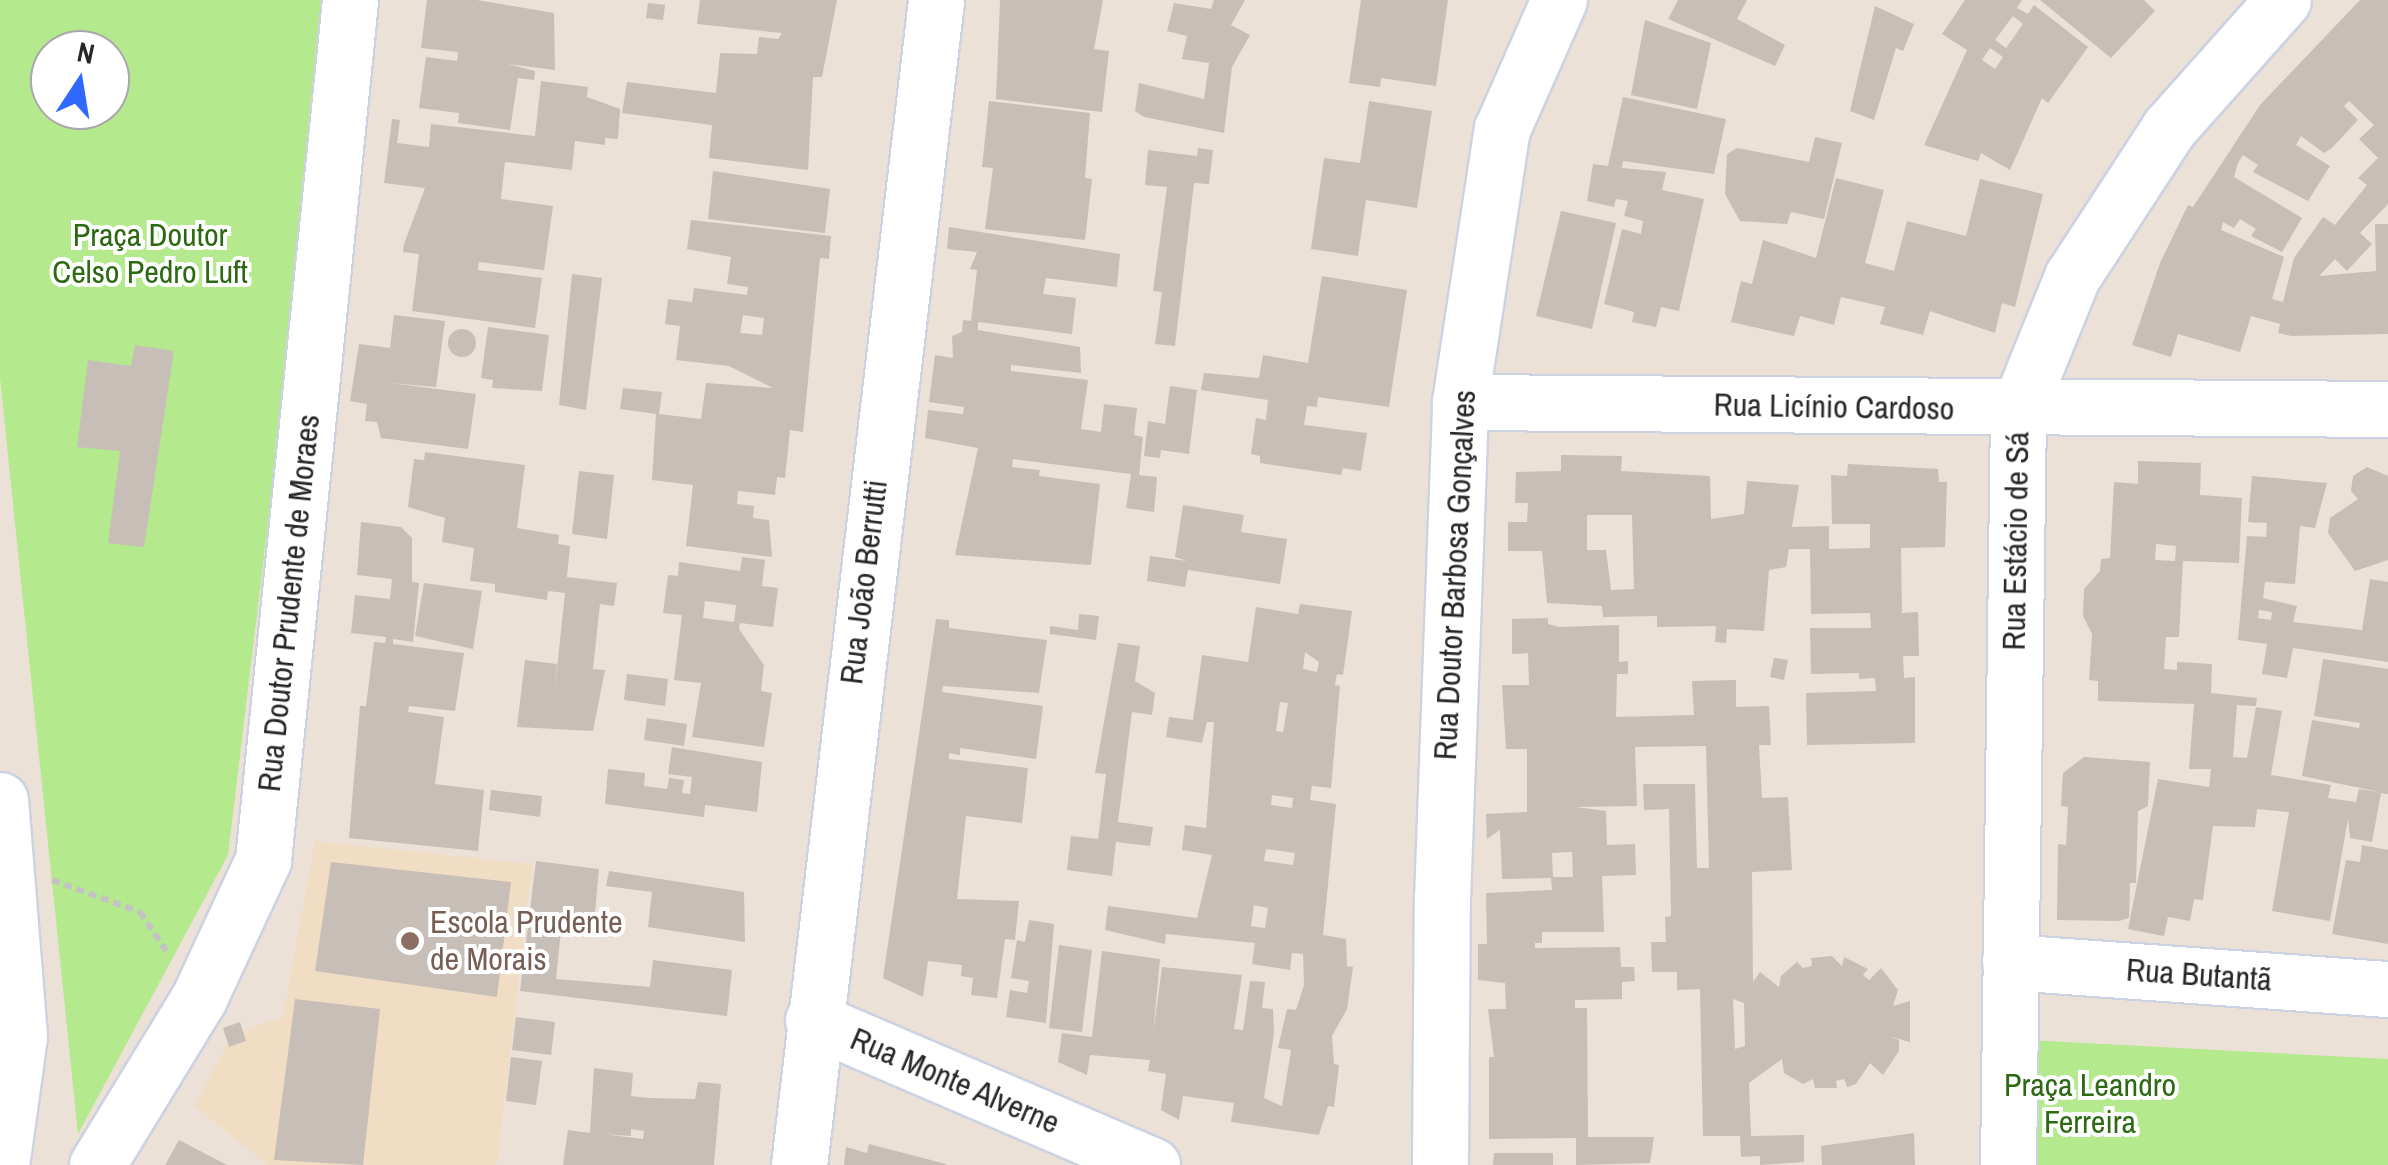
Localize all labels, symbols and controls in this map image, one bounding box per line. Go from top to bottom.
north arrow [30,30,130,130]
text: N [74,32,98,73]
park label: Praça Doutor Celso Pedro Luft [52,217,248,292]
street label: Rua Licínio Cardoso [1713,386,1955,428]
street label: Rua Doutor Barbosa Gonçalves [1426,389,1484,761]
street label: Rua Doutor Prudente de Moraes [250,412,328,794]
street label: Rua Estácio de Sá [1995,431,2037,651]
street label: Rua João Berrutti [832,478,896,686]
place label: Escola Prudente de Morais [430,904,623,979]
marker: Escola Prudente de Morais [399,930,421,952]
street label: Rua Butantã [2125,951,2273,999]
street label: Rua Monte Alverne [844,1019,1066,1143]
park label: Praça Leandro Ferreira [2004,1067,2176,1142]

